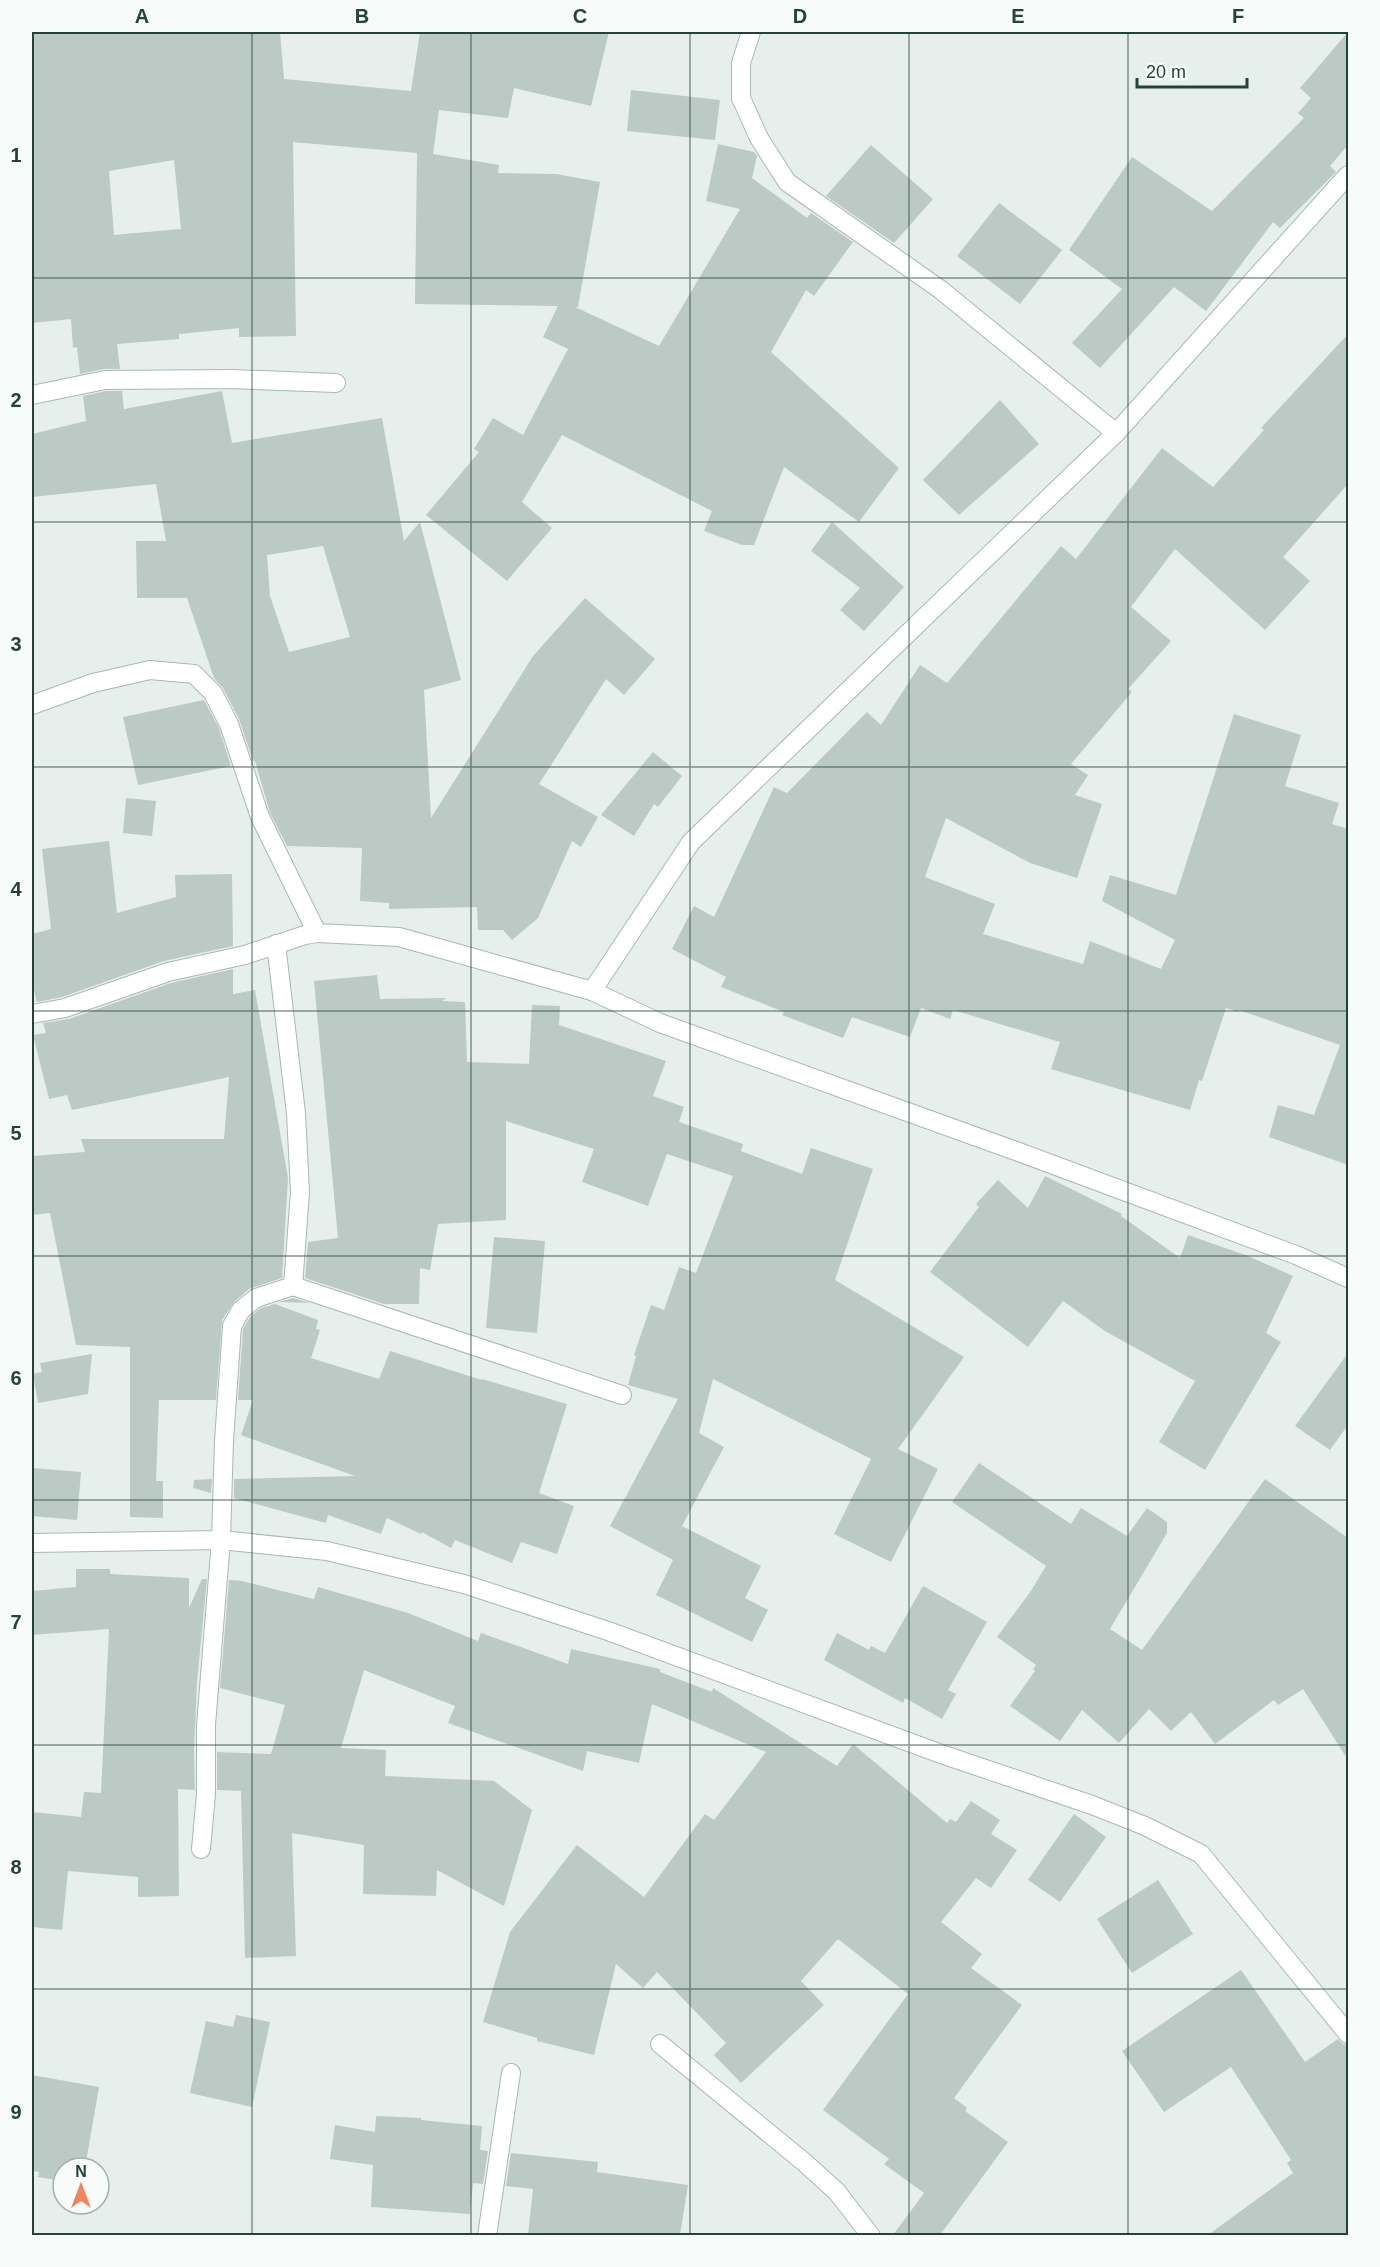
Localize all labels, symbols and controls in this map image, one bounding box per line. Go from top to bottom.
text: A [135,5,149,27]
text: B [355,5,369,27]
text: C [573,5,587,27]
text: D [793,5,807,27]
text: E [1011,5,1025,27]
text: F [1232,5,1244,27]
scale bar [1137,51,1246,89]
text: 20 m [1146,62,1186,82]
text: 1 [10,144,22,166]
text: 2 [10,389,22,411]
text: 3 [10,633,22,655]
text: 4 [10,878,22,900]
text: 5 [10,1122,22,1144]
text: 6 [10,1367,22,1389]
text: 7 [10,1611,22,1633]
text: 8 [10,1856,22,1878]
text: 9 [10,2101,22,2123]
north arrow [51,2156,111,2216]
text: N [75,2163,87,2180]

